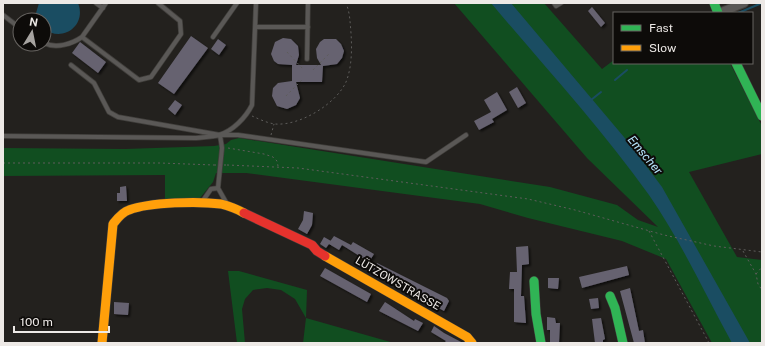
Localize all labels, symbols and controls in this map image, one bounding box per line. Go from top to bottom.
north arrow [12,12,52,52]
legend [613,12,753,64]
text: N [28,15,39,29]
text: Fast [649,21,674,35]
text: Slow [649,41,677,55]
water label: Emscher [625,133,666,178]
street label: LÜTZOWSTRASSE [353,253,443,312]
scale bar [14,308,109,334]
text: 100 m [20,315,53,329]

